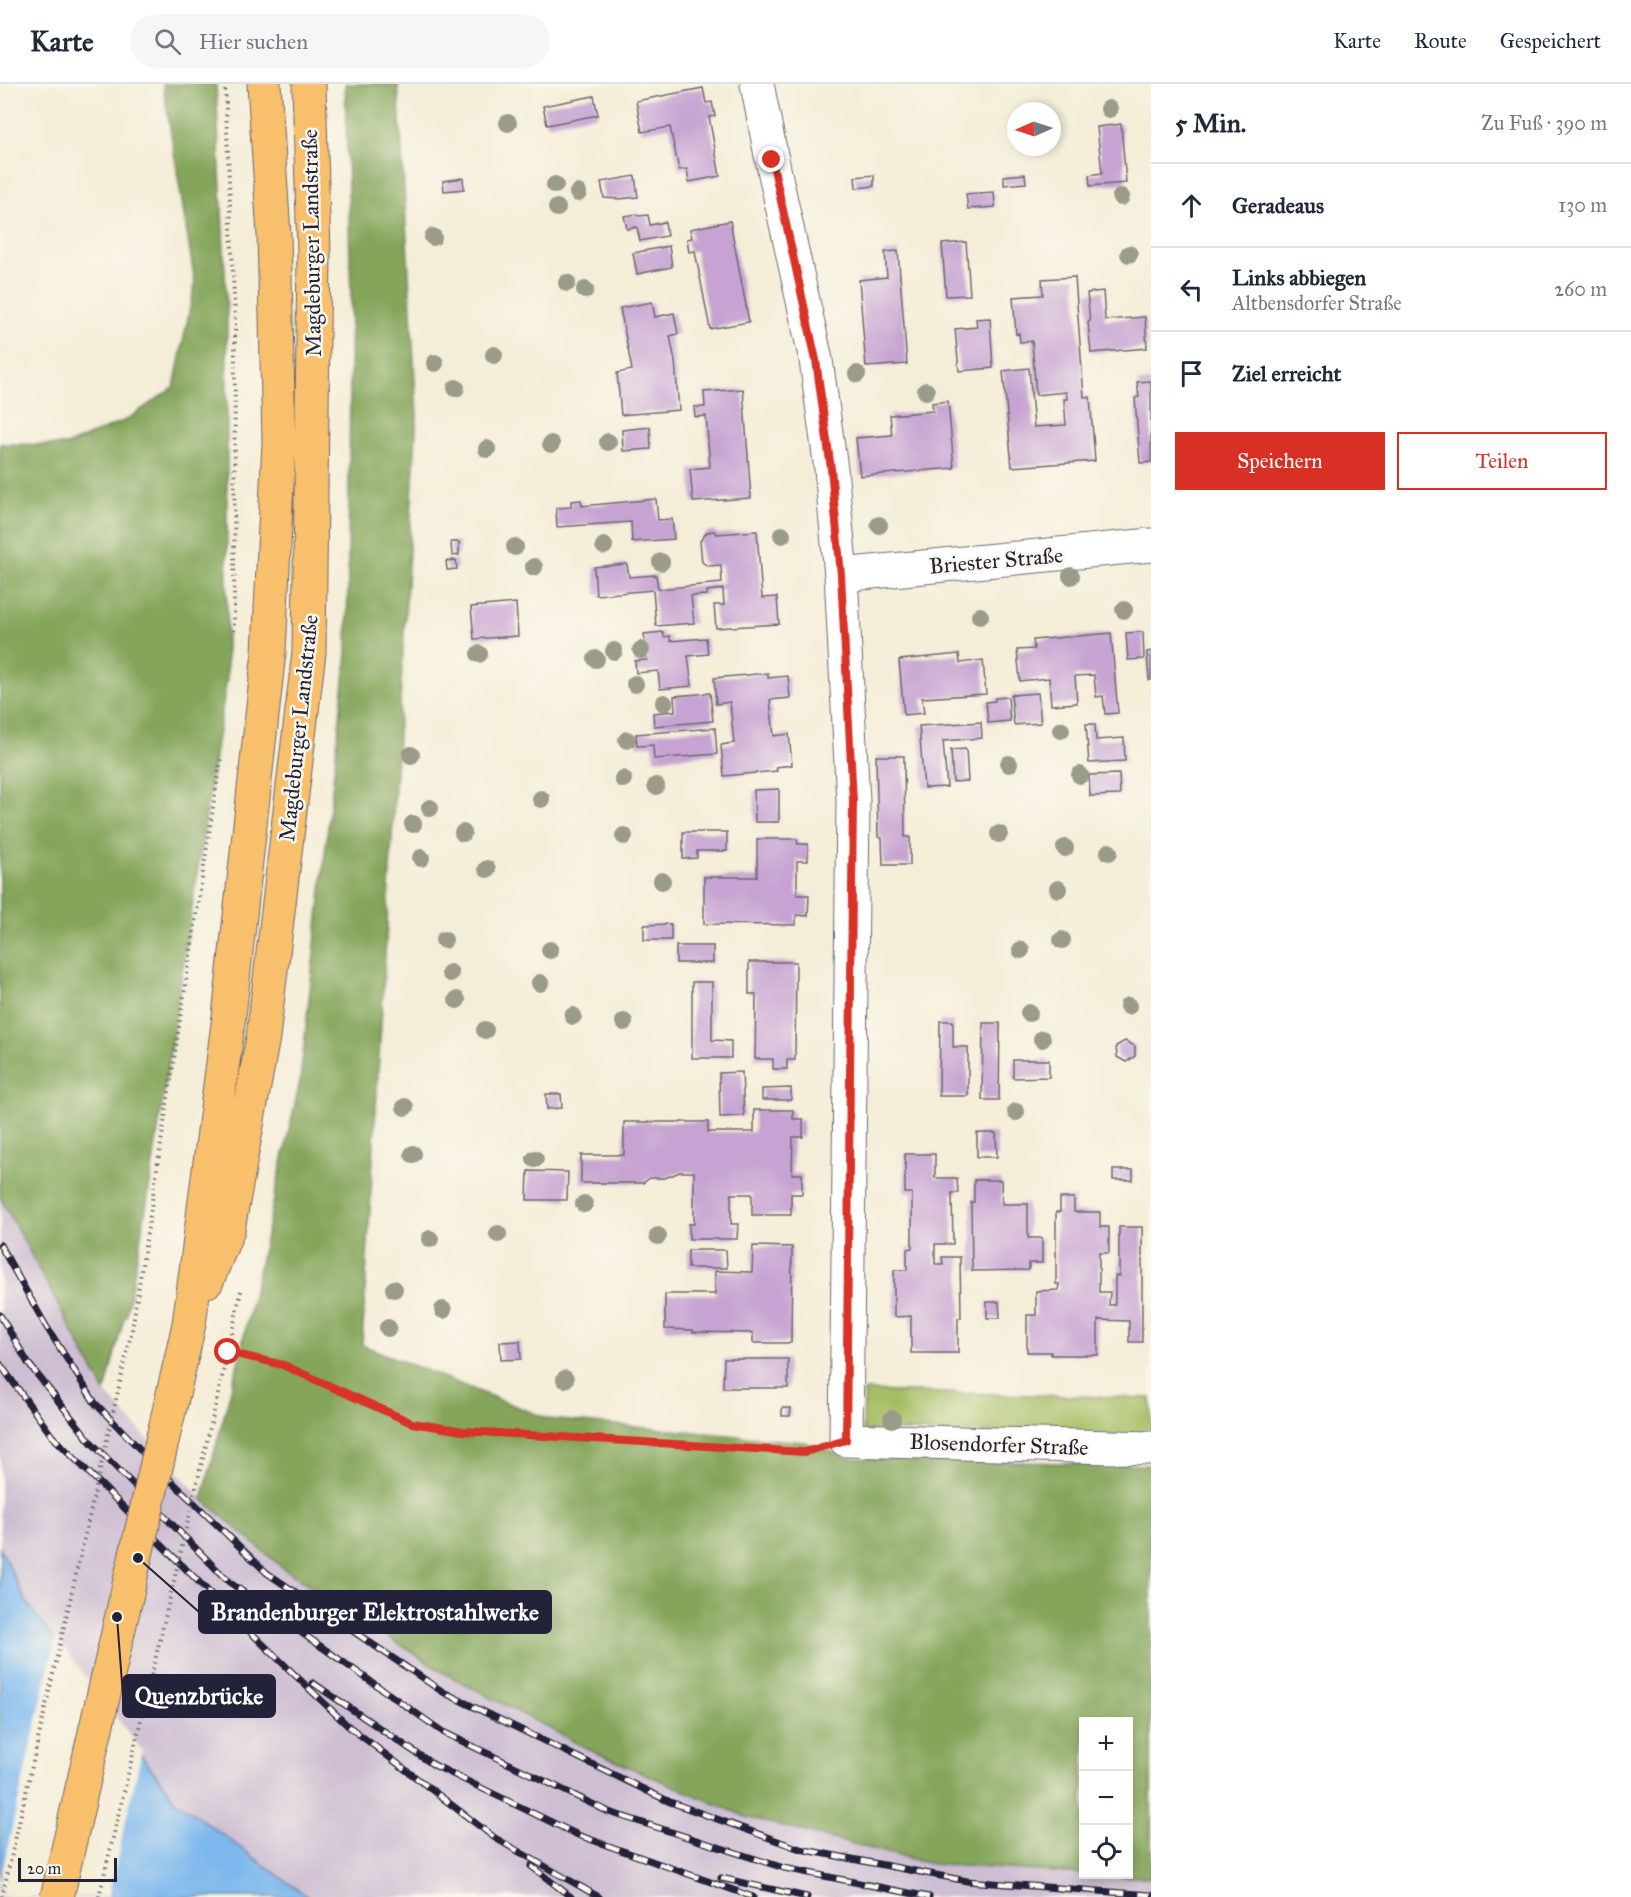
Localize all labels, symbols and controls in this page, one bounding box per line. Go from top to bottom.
search box [130,14,550,68]
text: Karte [30,24,94,59]
icon: search [151,25,184,58]
text: Hier suchen [199,28,308,55]
text: Karte [1333,28,1381,54]
text: Route [1414,28,1467,54]
text: Gespeichert [1500,28,1601,54]
north arrow [1007,102,1061,156]
text: 5 Min. [1175,107,1246,139]
text: Zu Fuß · 390 m [1481,111,1607,135]
street label: Magdeburger Landstraße [296,129,327,357]
route end [758,146,784,172]
icon: ahead [1175,189,1208,222]
text: Geradeaus [1232,192,1324,219]
text: 130 m [1558,193,1607,217]
text: Links abbiegen [1232,264,1366,291]
icon: left [1175,273,1208,306]
text: 260 m [1554,277,1607,301]
text: Altbensdorfer Straße [1232,291,1402,315]
icon: arrive [1175,357,1208,390]
text: Ziel erreicht [1232,360,1341,387]
button: Speichern [1175,432,1385,490]
button: Teilen [1397,432,1607,490]
street label: Briester Straße [928,541,1064,580]
street label: Magdeburger Landstraße [273,613,324,843]
route start [214,1338,240,1364]
street label: Blosendorfer Straße [909,1428,1089,1461]
callout: Brandenburger Elektrostahlwerke [199,1591,551,1633]
text: Brandenburger Elektrostahlwerke [211,1597,539,1627]
callout: Quenzbrücke [123,1675,275,1717]
text: Quenzbrücke [135,1681,263,1711]
map controls [1079,1717,1133,1879]
button: + [1079,1717,1133,1771]
button: − [1079,1771,1133,1825]
button: locate [1079,1825,1133,1879]
scale bar [18,1855,117,1882]
text: 20 m [27,1859,61,1878]

